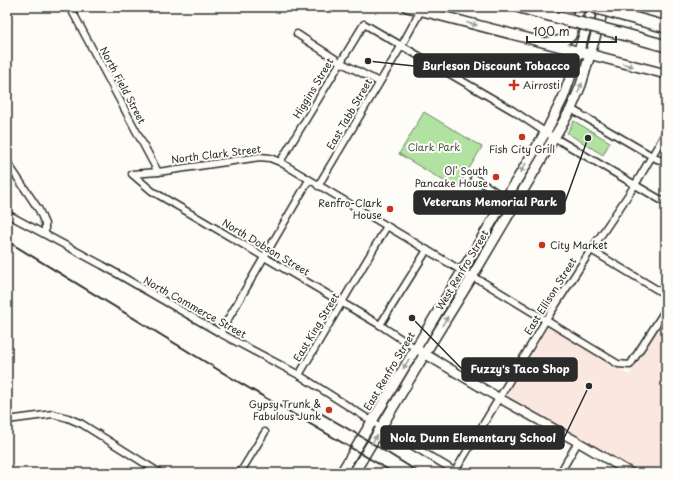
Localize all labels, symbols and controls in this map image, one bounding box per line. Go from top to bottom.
scale bar [527,18,616,44]
one-way arrow [466,21,478,27]
text: 100 m [533,22,570,40]
street label: North Field Street [97,44,150,126]
callout: Burleson Discount Tobacco [414,54,579,77]
street label: Higgins Street [289,55,337,121]
text: Burleson Discount Tobacco [422,57,570,74]
one-way arrow [622,62,634,68]
street label: East Tabb Street [322,75,375,152]
place label: Airrosti [523,77,560,92]
marker: Airrosti [508,79,520,91]
one-way arrow [577,81,583,93]
marker: Fish City Grill [517,132,527,142]
park label: Clark Park [408,139,460,154]
street label: North Clark Street [170,141,262,166]
place label: Fish City Grill [489,141,555,156]
one-way arrow [520,162,527,174]
place label: Ol' South Pancake House [415,163,489,190]
marker: Ol' South Pancake House [491,172,501,182]
callout: Veterans Memorial Park [414,191,565,214]
text: Veterans Memorial Park [423,193,558,210]
place label: Renfro-Clark House [318,195,383,222]
marker: Renfro-Clark House [385,204,395,214]
street label: North Dobson Street [220,214,313,279]
street label: West Renfro Street [432,227,492,313]
place label: City Market [550,237,608,252]
marker: City Market [537,240,547,250]
street label: East Ellison Street [520,254,579,337]
street label: North Commerce Street [141,272,249,341]
street label: East King Street [289,289,342,364]
one-way arrow [441,315,448,327]
street label: East Renfro Street [359,329,418,413]
one-way arrow [402,358,409,370]
callout: Fuzzy's Taco Shop [462,358,577,381]
text: Fuzzy's Taco Shop [470,360,570,377]
place label: Gypsy Trunk & Fabulous Junk [249,396,321,423]
marker: Gypsy Trunk & Fabulous Junk [324,405,334,415]
callout: Nola Dunn Elementary School [381,426,564,449]
text: Nola Dunn Elementary School [390,429,556,446]
one-way arrow [370,434,377,446]

